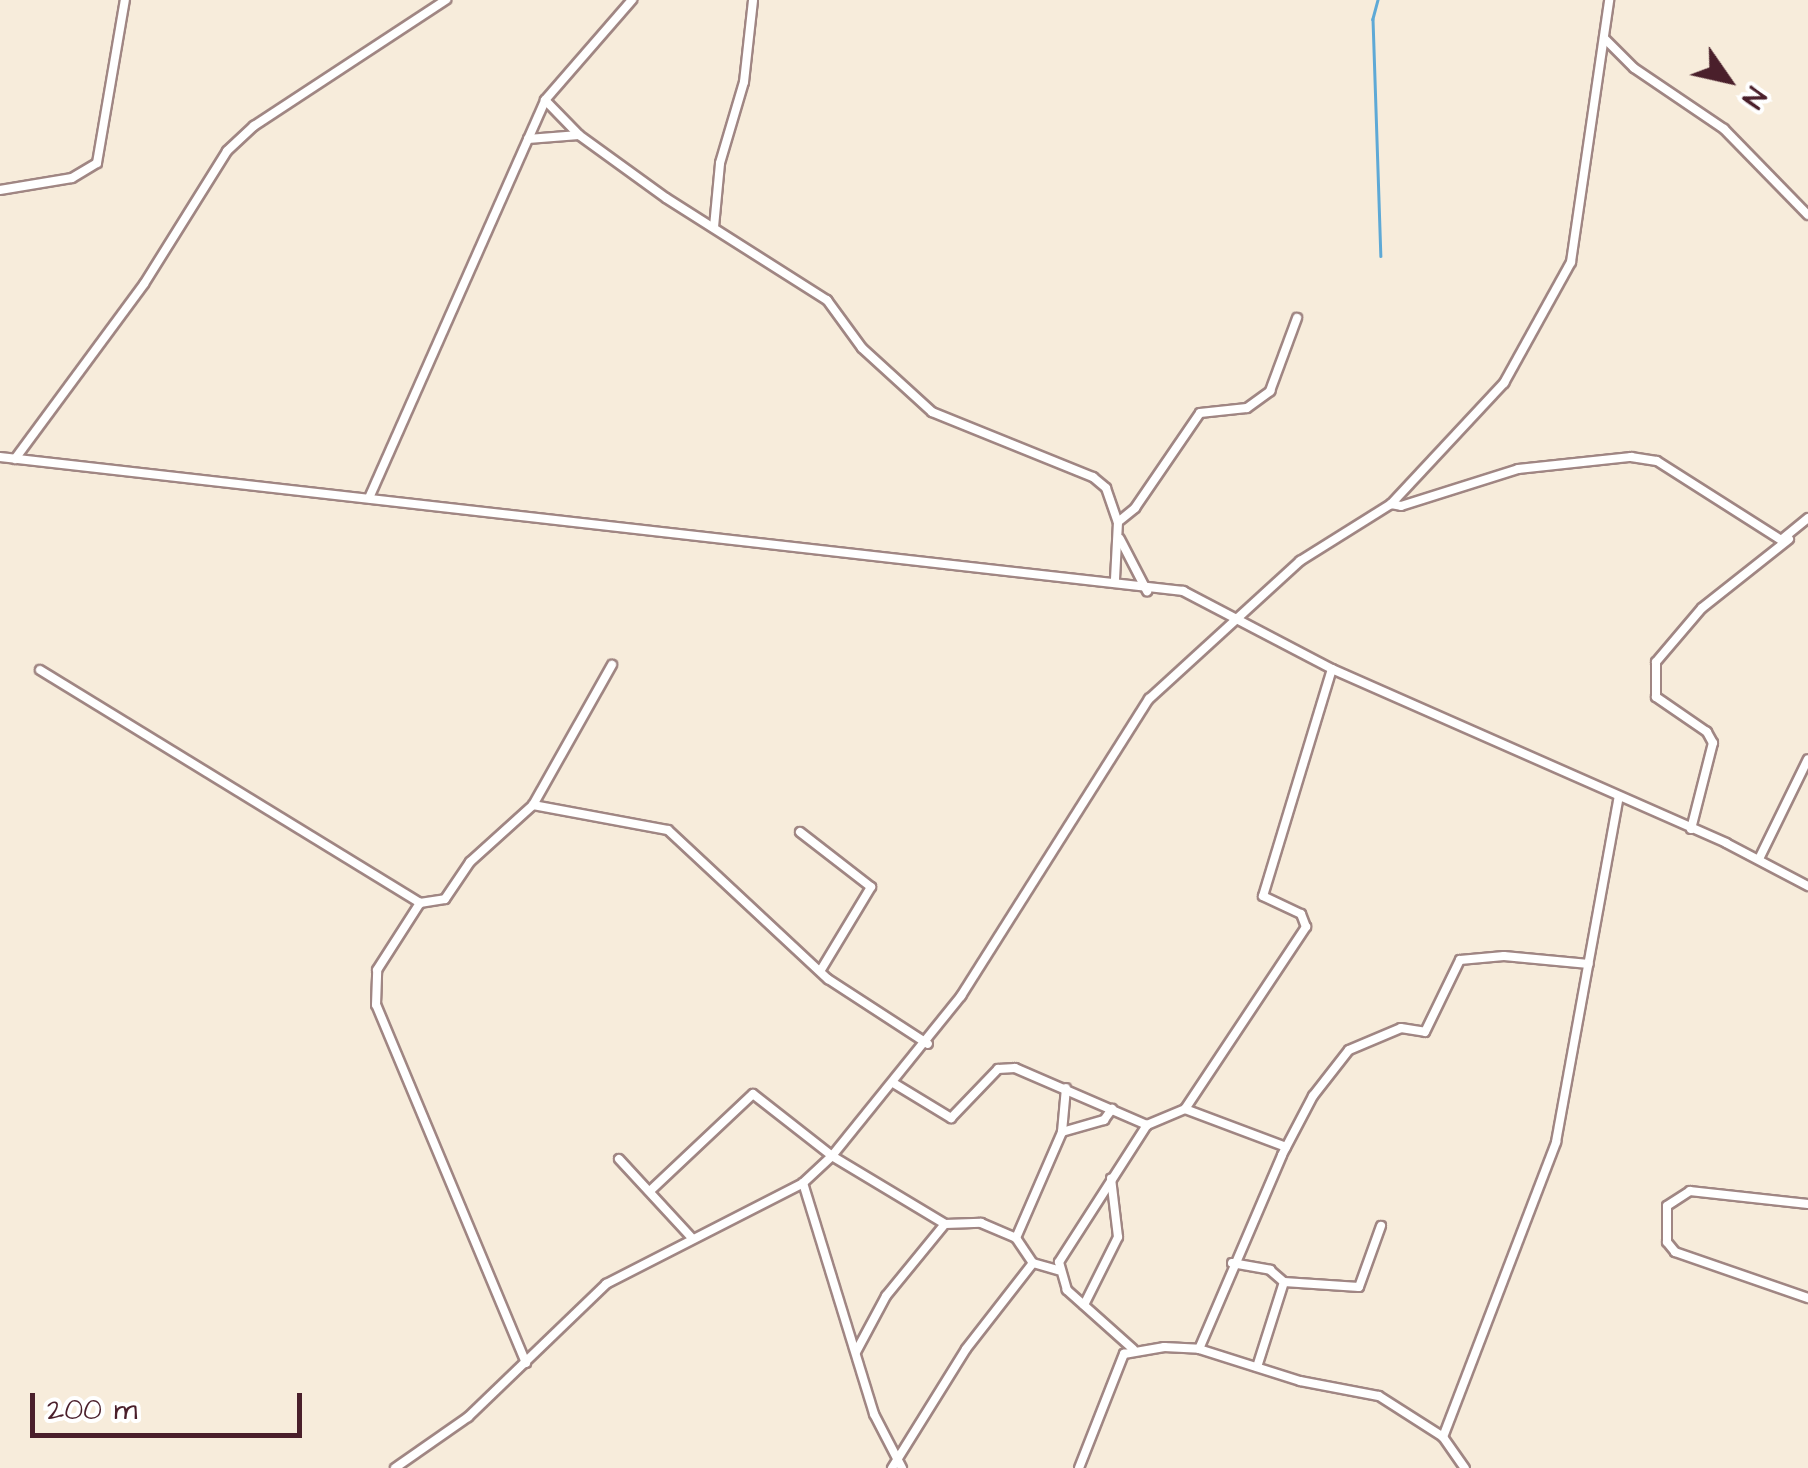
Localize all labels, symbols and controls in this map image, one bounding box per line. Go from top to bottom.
north arrow [1678,30,1778,130]
text: N [1732,79,1774,115]
scale bar [35,1373,308,1435]
text: 200 m [47,1389,137,1431]

